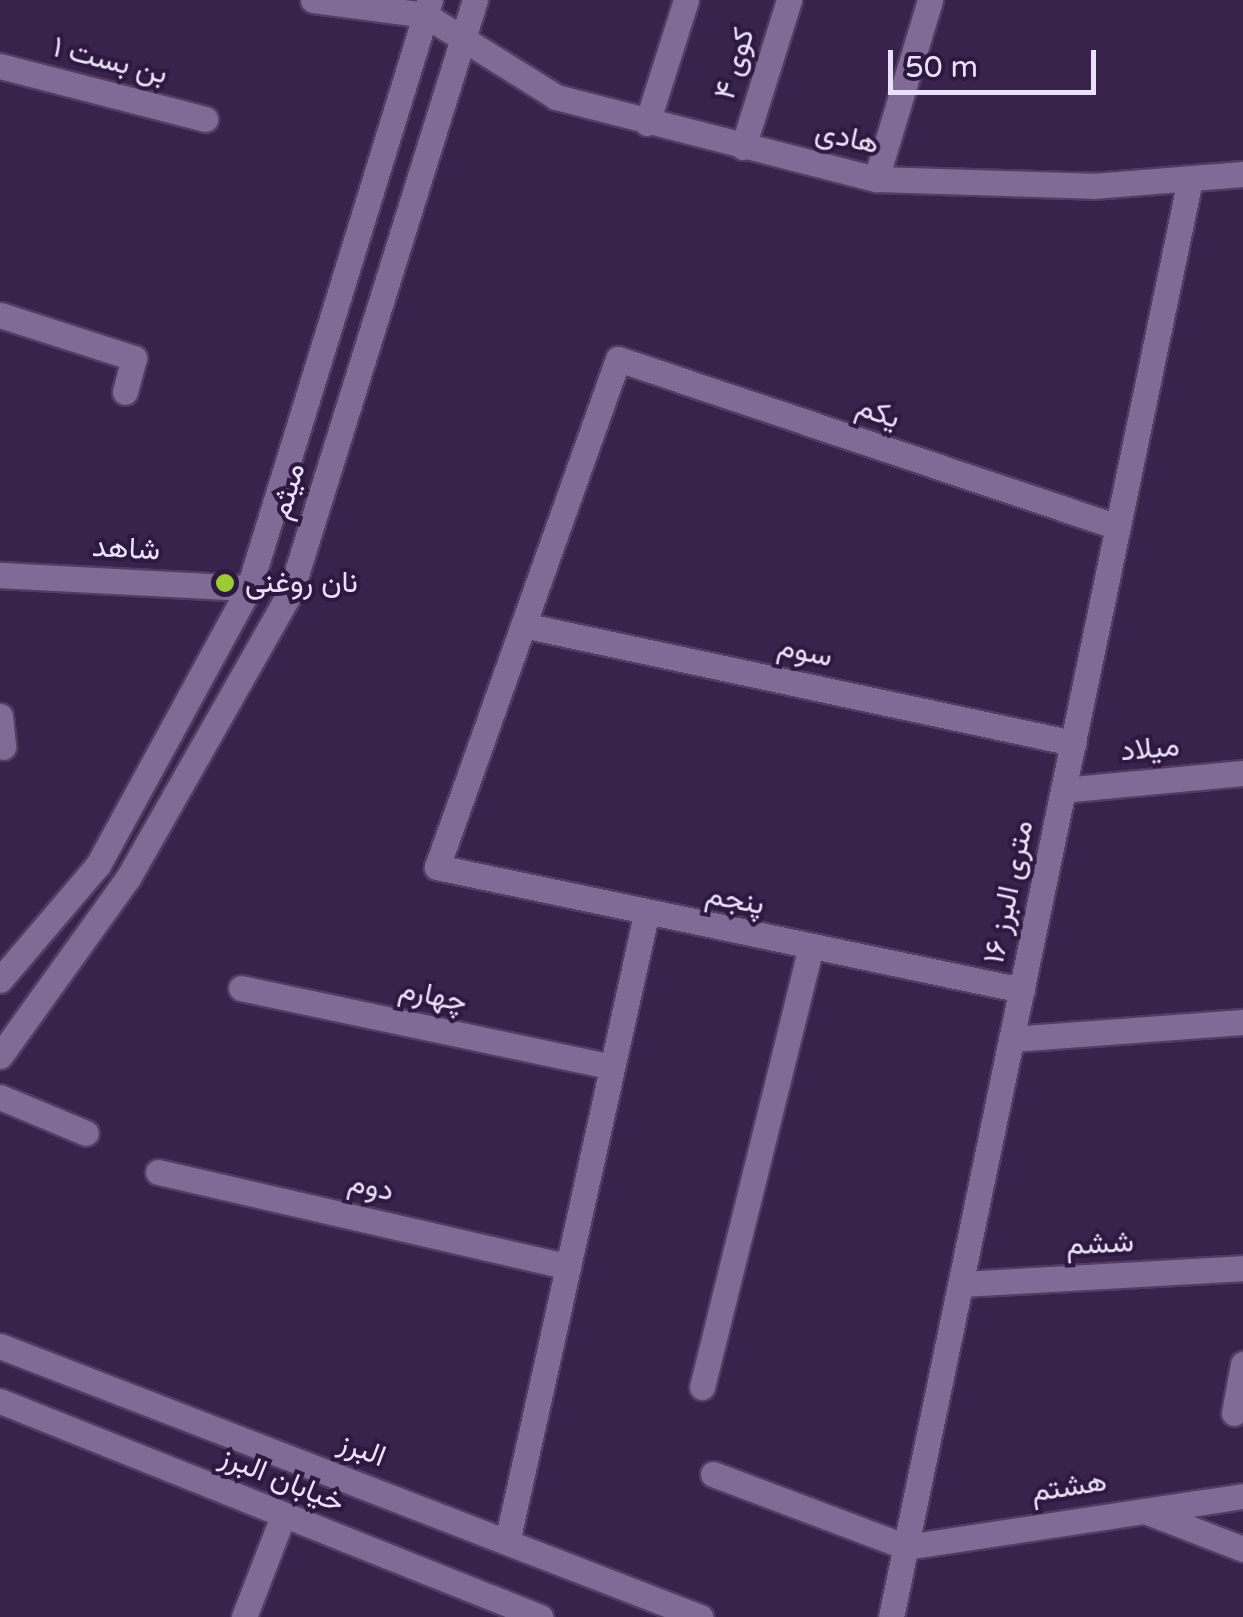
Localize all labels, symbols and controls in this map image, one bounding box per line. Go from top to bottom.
street label: کوی ۴ [707,24,763,104]
street label: بن بست ۱ [49,29,171,93]
scale bar [893,30,1100,92]
text: 50 m [905,49,978,86]
street label: هادی [812,114,882,162]
street label: یکم [851,389,905,437]
street label: میثم [263,459,313,523]
street label: شاهد [91,529,161,569]
place label: نان روغنی [245,565,358,601]
marker: نان روغنی [214,572,236,594]
street label: سوم [774,629,836,675]
street label: میلاد [1119,728,1181,770]
street label: ۱۶ متری البرز [976,817,1042,967]
street label: پنجم [703,877,767,923]
street label: چهارم [396,971,470,1021]
street label: دوم [345,1164,397,1210]
street label: ششم [1065,1224,1135,1264]
street label: البرز [333,1425,391,1475]
street label: خیابان البرز [215,1439,349,1521]
street label: هشتم [1029,1463,1109,1511]

